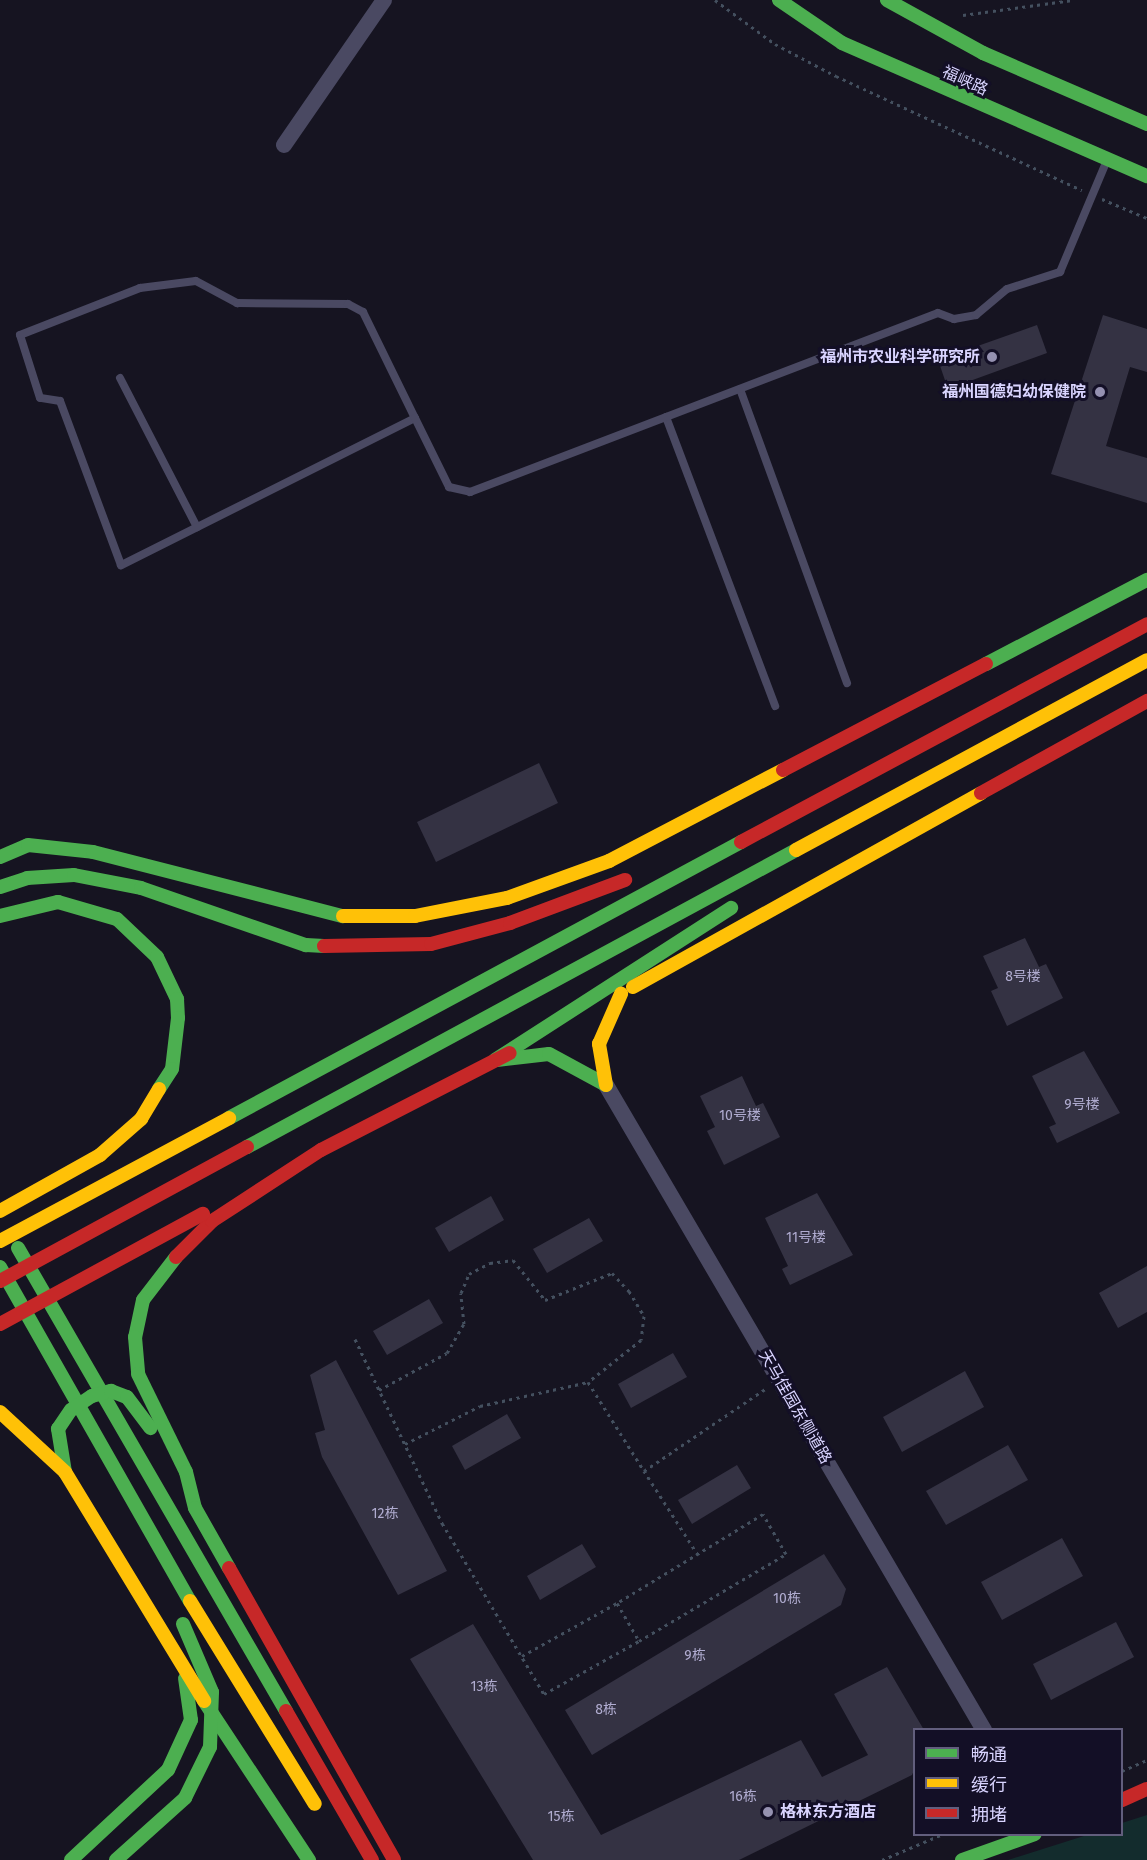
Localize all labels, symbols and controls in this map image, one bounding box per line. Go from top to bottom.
street label: 福峡路 [939,62,991,100]
place label: 福州市农业科学研究所 [820,347,980,367]
marker: 福州市农业科学研究所 [985,350,999,364]
place label: 福州国德妇幼保健院 [942,382,1086,402]
marker: 福州国德妇幼保健院 [1091,383,1109,401]
house number: 8号楼 [1005,969,1041,985]
house number: 9号楼 [1064,1097,1100,1113]
house number: 10号楼 [719,1108,761,1124]
house number: 11号楼 [786,1230,826,1246]
street label: 天马佳园东侧道路 [755,1347,835,1467]
house number: 12栋 [372,1506,398,1522]
house number: 10栋 [773,1591,801,1607]
house number: 9栋 [684,1648,706,1664]
house number: 13栋 [470,1679,498,1695]
house number: 8栋 [595,1702,617,1718]
legend [913,1728,1123,1836]
text: 畅通 [971,1744,1007,1766]
text: 缓行 [971,1774,1007,1796]
house number: 16栋 [729,1789,757,1805]
place label: 格林东方酒店 [780,1802,876,1822]
text: 拥堵 [971,1804,1007,1826]
marker: 格林东方酒店 [761,1805,775,1819]
house number: 15栋 [547,1809,575,1825]

